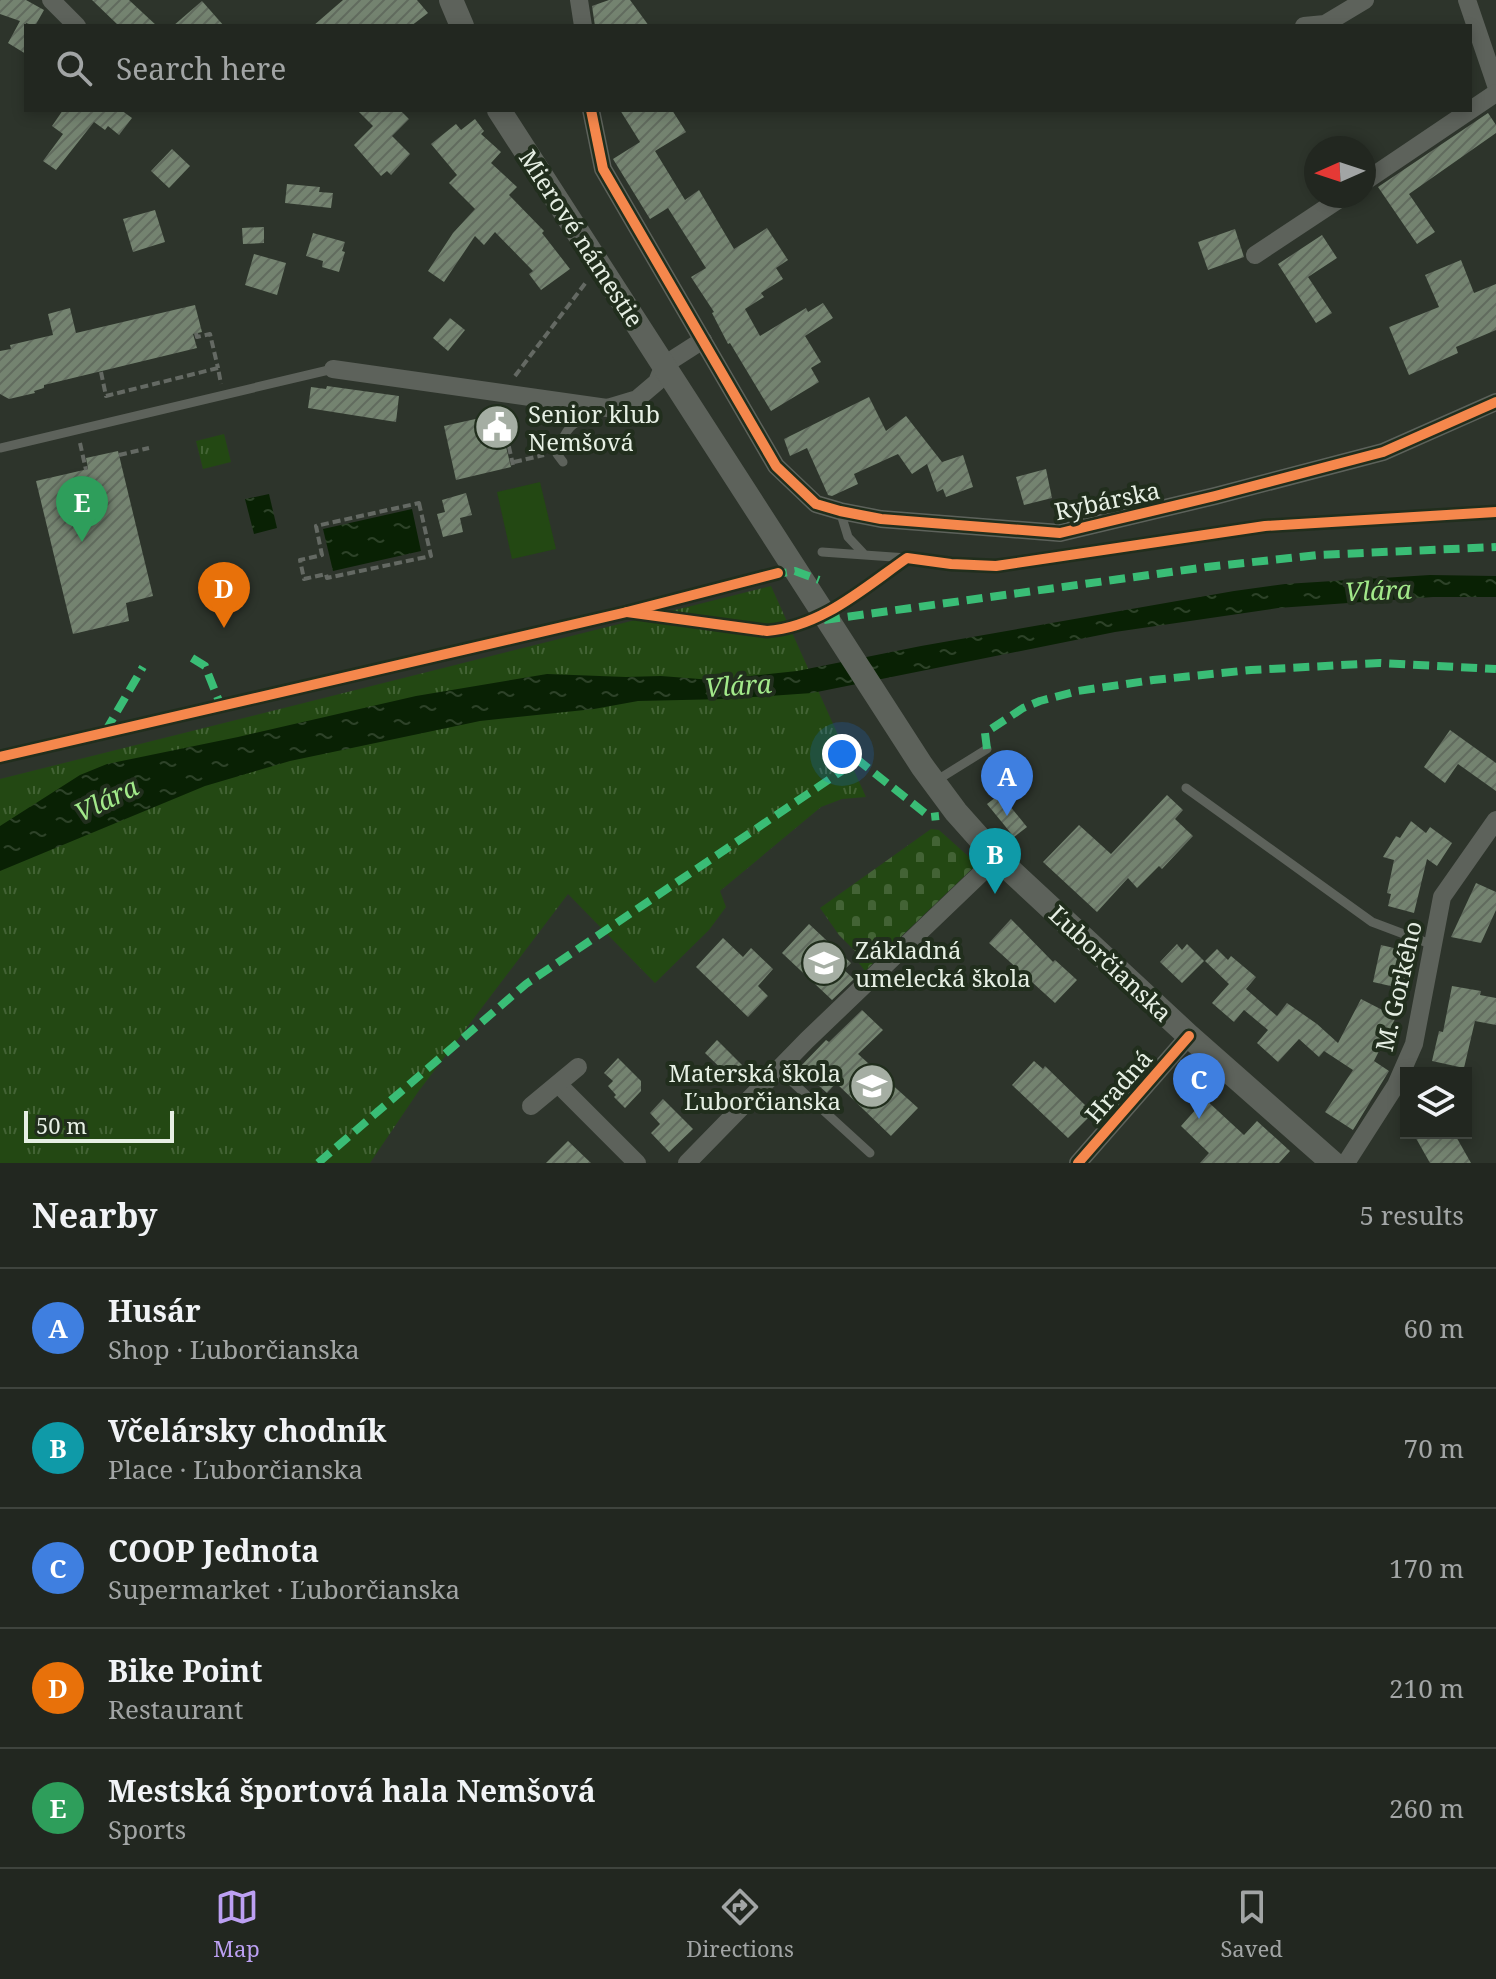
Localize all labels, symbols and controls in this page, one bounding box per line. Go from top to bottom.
search box [24,24,1472,112]
icon: search [52,46,96,90]
text: Search here [116,48,286,89]
north arrow [1304,136,1376,208]
street label: Mierové námestie [512,143,652,333]
place label: Senior klub Nemšová [528,397,660,458]
public building icon: Senior klub Nemšová [473,403,521,451]
street label: Rybárska [1051,473,1163,527]
pin: E [56,476,108,542]
pin: D [198,562,250,628]
water label: Vlára [1344,571,1412,609]
water label: Vlára [703,665,773,705]
your location [822,734,862,774]
pin: A [981,750,1033,816]
water label: Vlára [68,768,144,830]
pin: B [969,828,1021,894]
street label: Ľuborčianska [1042,897,1180,1029]
street label: M. Gorkého [1367,918,1429,1054]
place label: Základná umelecká škola [855,933,1031,994]
school or university icon: Základná umelecká škola [800,939,848,987]
street label: Hradná [1077,1042,1159,1130]
pin: C [1173,1053,1225,1119]
place label: Materská škola Ľuborčianska [669,1056,841,1117]
school or university icon: Materská škola Ľuborčianska [848,1062,896,1110]
map controls [1400,1067,1472,1139]
button: layers [1400,1067,1472,1139]
scale bar [24,1107,174,1143]
text: 50 m [36,1110,87,1140]
text: Nearby [32,1192,158,1238]
text: 5 results [1359,1197,1464,1233]
text: Husár [108,1290,201,1331]
text: A [48,1310,68,1346]
text: 60 m [1404,1310,1464,1346]
text: Shop · Ľuborčianska [108,1331,360,1367]
text: Včelársky chodník [108,1410,386,1451]
text: B [49,1430,67,1466]
text: 70 m [1404,1430,1464,1466]
text: Place · Ľuborčianska [108,1451,363,1487]
text: COOP Jednota [108,1530,319,1571]
text: C [49,1550,67,1586]
text: 170 m [1389,1550,1464,1586]
text: Supermarket · Ľuborčianska [108,1571,460,1607]
text: Bike Point [108,1650,262,1691]
text: D [48,1670,68,1706]
text: 210 m [1389,1670,1464,1706]
text: Restaurant [108,1691,243,1727]
text: Mestská športová hala Nemšová [108,1770,596,1811]
text: E [50,1790,66,1826]
text: 260 m [1389,1790,1464,1826]
text: Sports [108,1811,186,1847]
tab: Map [213,1885,260,1963]
tab: Directions [686,1885,794,1963]
tab: Saved [1220,1885,1283,1963]

